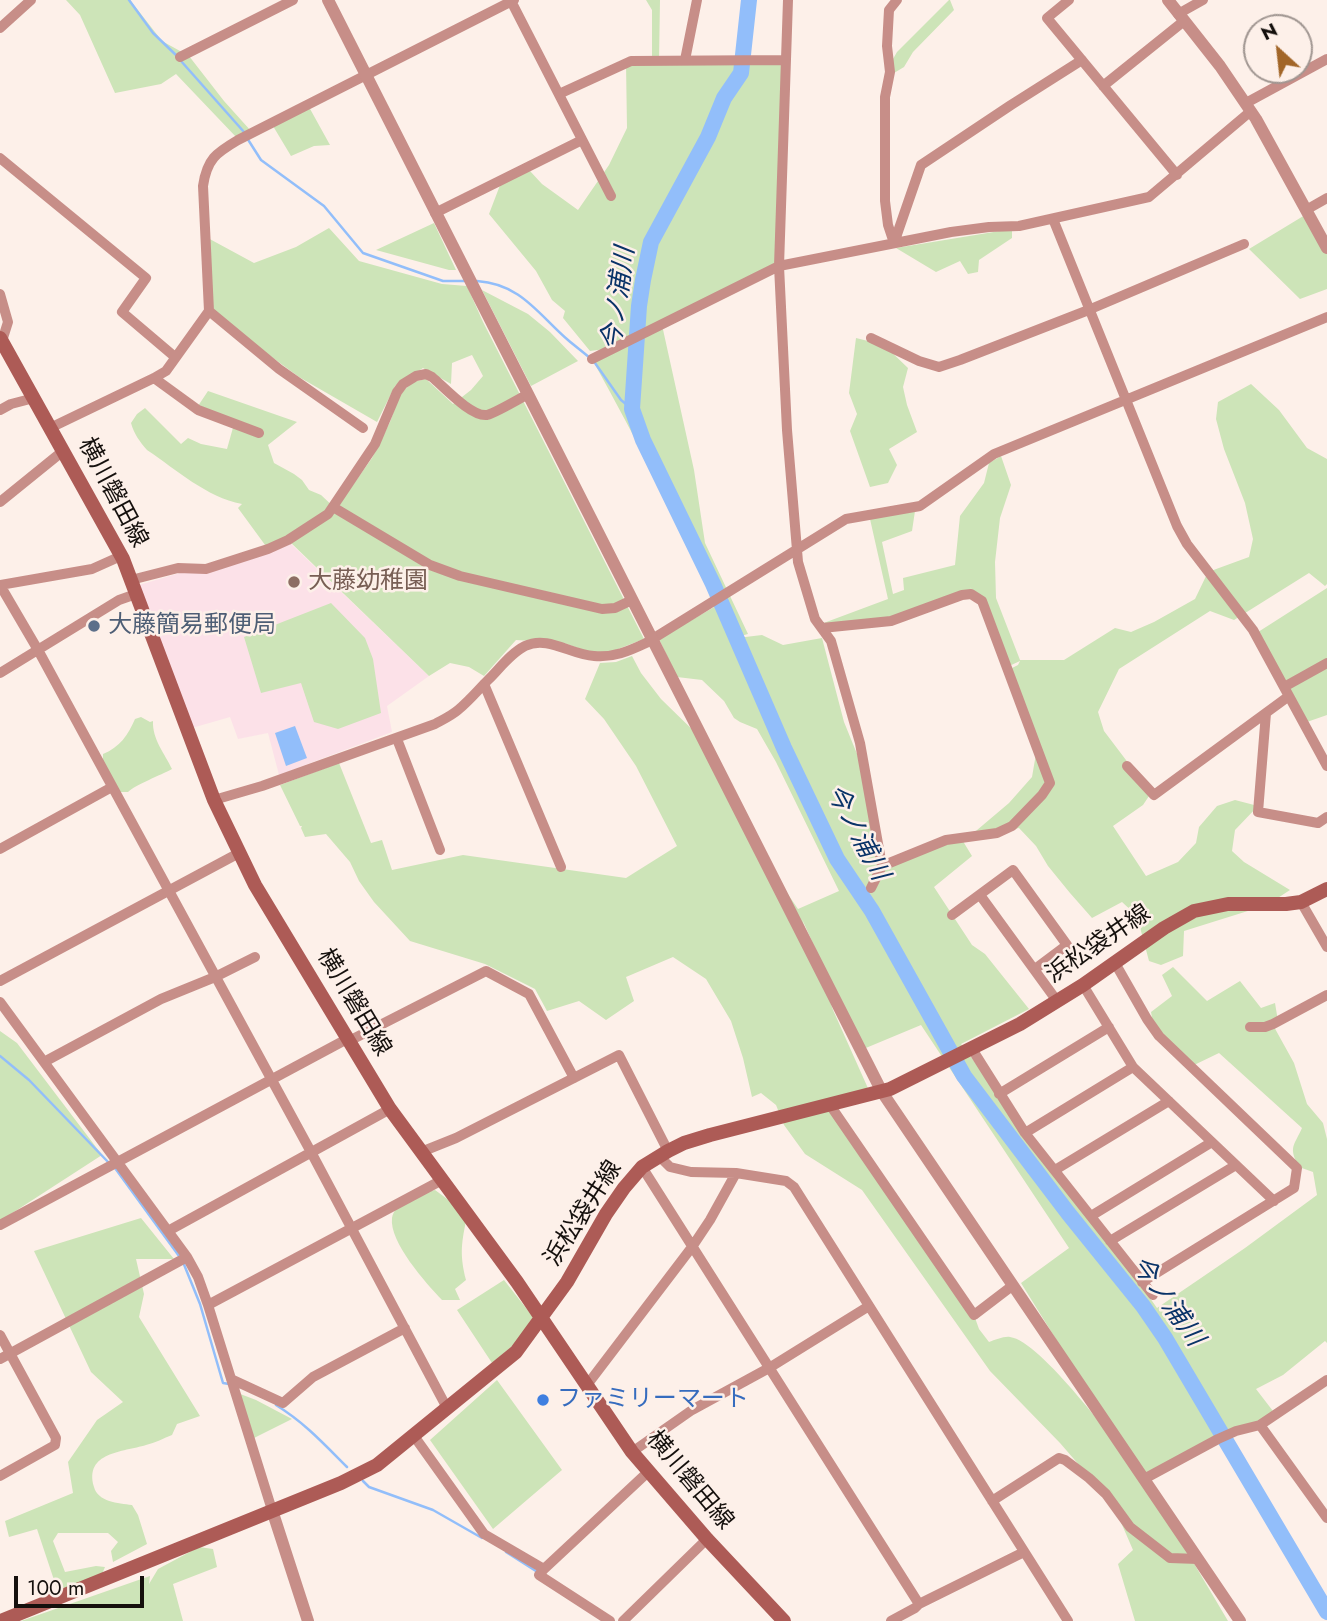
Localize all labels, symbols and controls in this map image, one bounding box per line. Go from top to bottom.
north arrow [1243,14,1313,84]
text: N [1256,16,1282,47]
water label: 今ノ浦川 [597,245,643,353]
street label: 横川磐田線 [71,433,153,553]
place label: 大藤幼稚園 [308,568,428,596]
marker: 大藤幼稚園 [286,574,302,590]
place label: 大藤簡易郵便局 [108,612,276,640]
marker: 大藤簡易郵便局 [86,618,102,634]
water label: 今ノ浦川 [818,780,894,886]
street label: 浜松袋井線 [1041,900,1157,990]
street label: 横川磐田線 [310,944,396,1062]
street label: 浜松袋井線 [539,1156,629,1272]
water label: 今ノ浦川 [1123,1251,1209,1353]
place label: ファミリーマート [557,1386,749,1414]
marker: ファミリーマート [535,1392,551,1408]
street label: 横川磐田線 [639,1426,739,1536]
scale bar [18,1562,147,1606]
text: 100 m [27,1573,84,1603]

